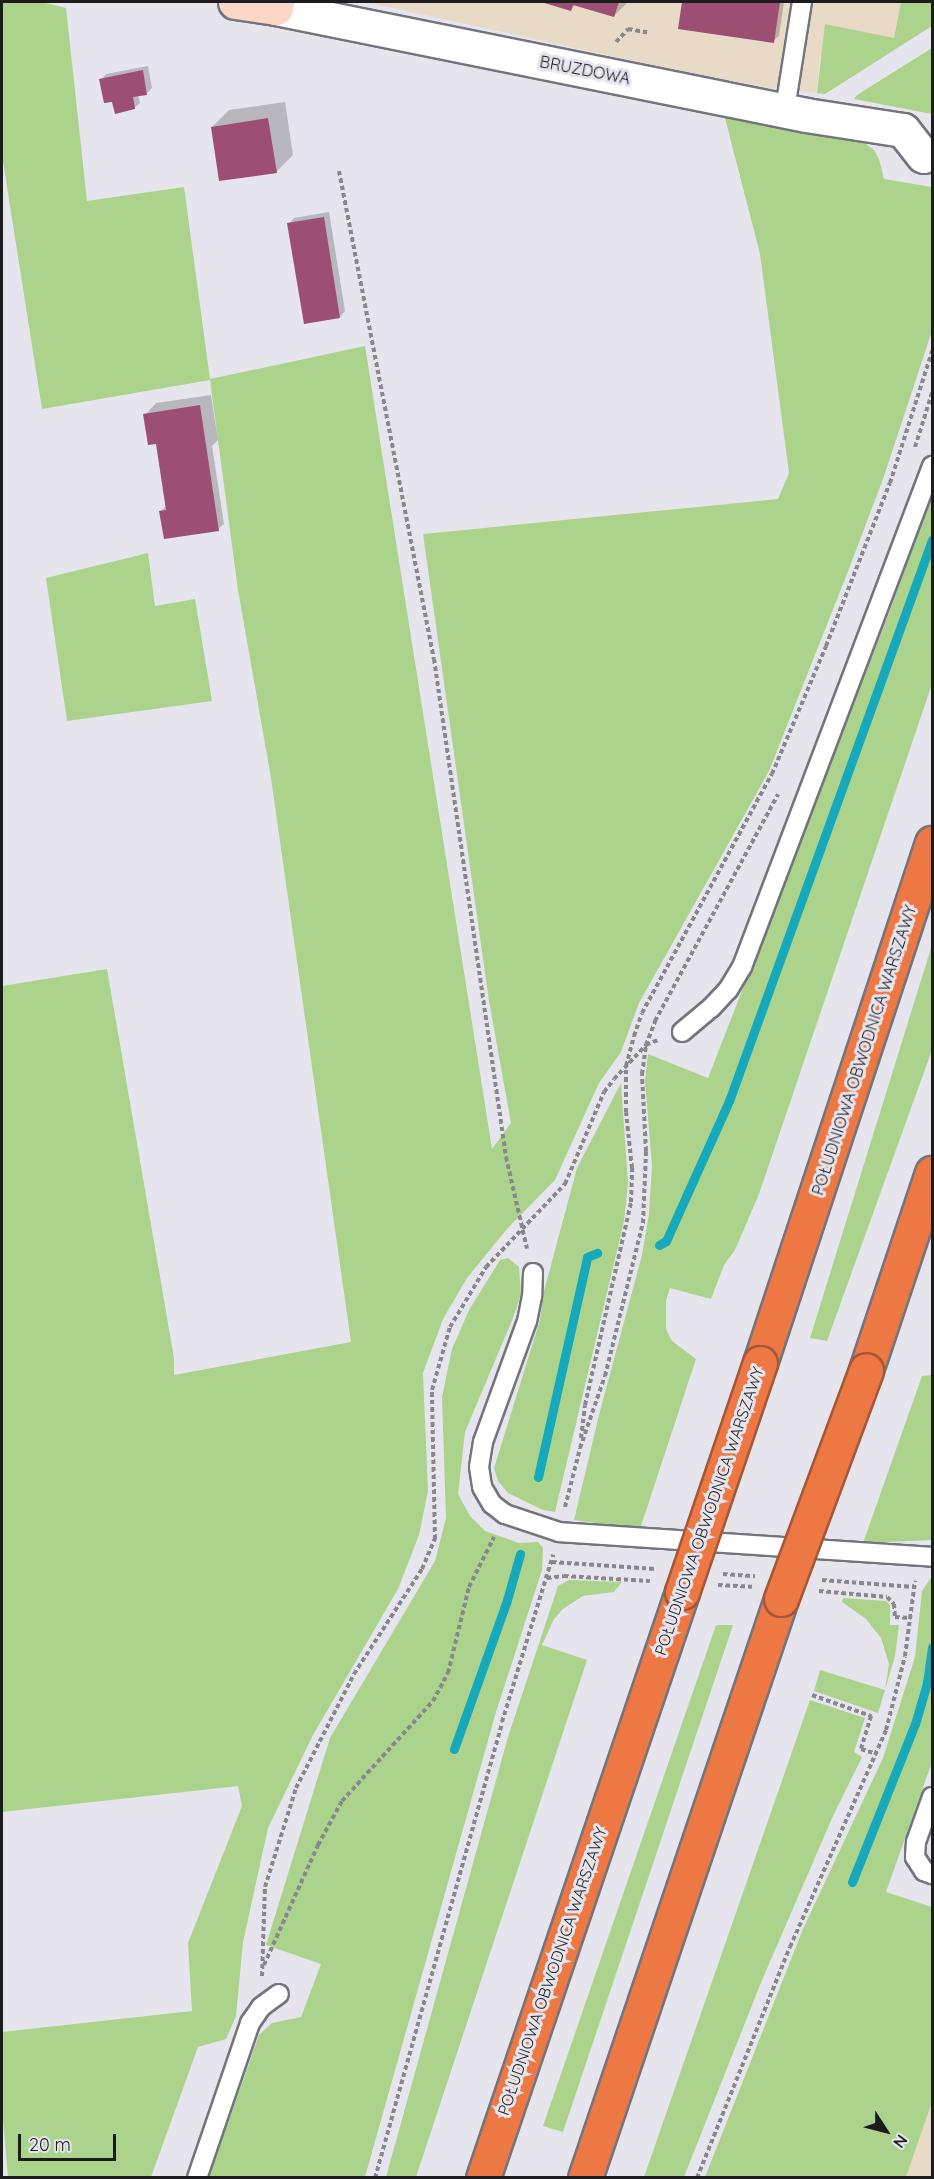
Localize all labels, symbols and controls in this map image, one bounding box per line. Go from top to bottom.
street label: BRUZDOWA [538,52,632,88]
street label: POŁUDNIOWA OBWODNICA WARSZAWY [808,902,920,1198]
street label: POŁUDNIOWA OBWODNICA WARSZAWY [650,1364,768,1658]
street label: POŁUDNIOWA OBWODNICA WARSZAWY [493,1824,611,2118]
north arrow [856,2101,916,2161]
scale bar [21,2122,118,2160]
text: N [889,2131,912,2152]
text: 20 m [29,2133,71,2156]

